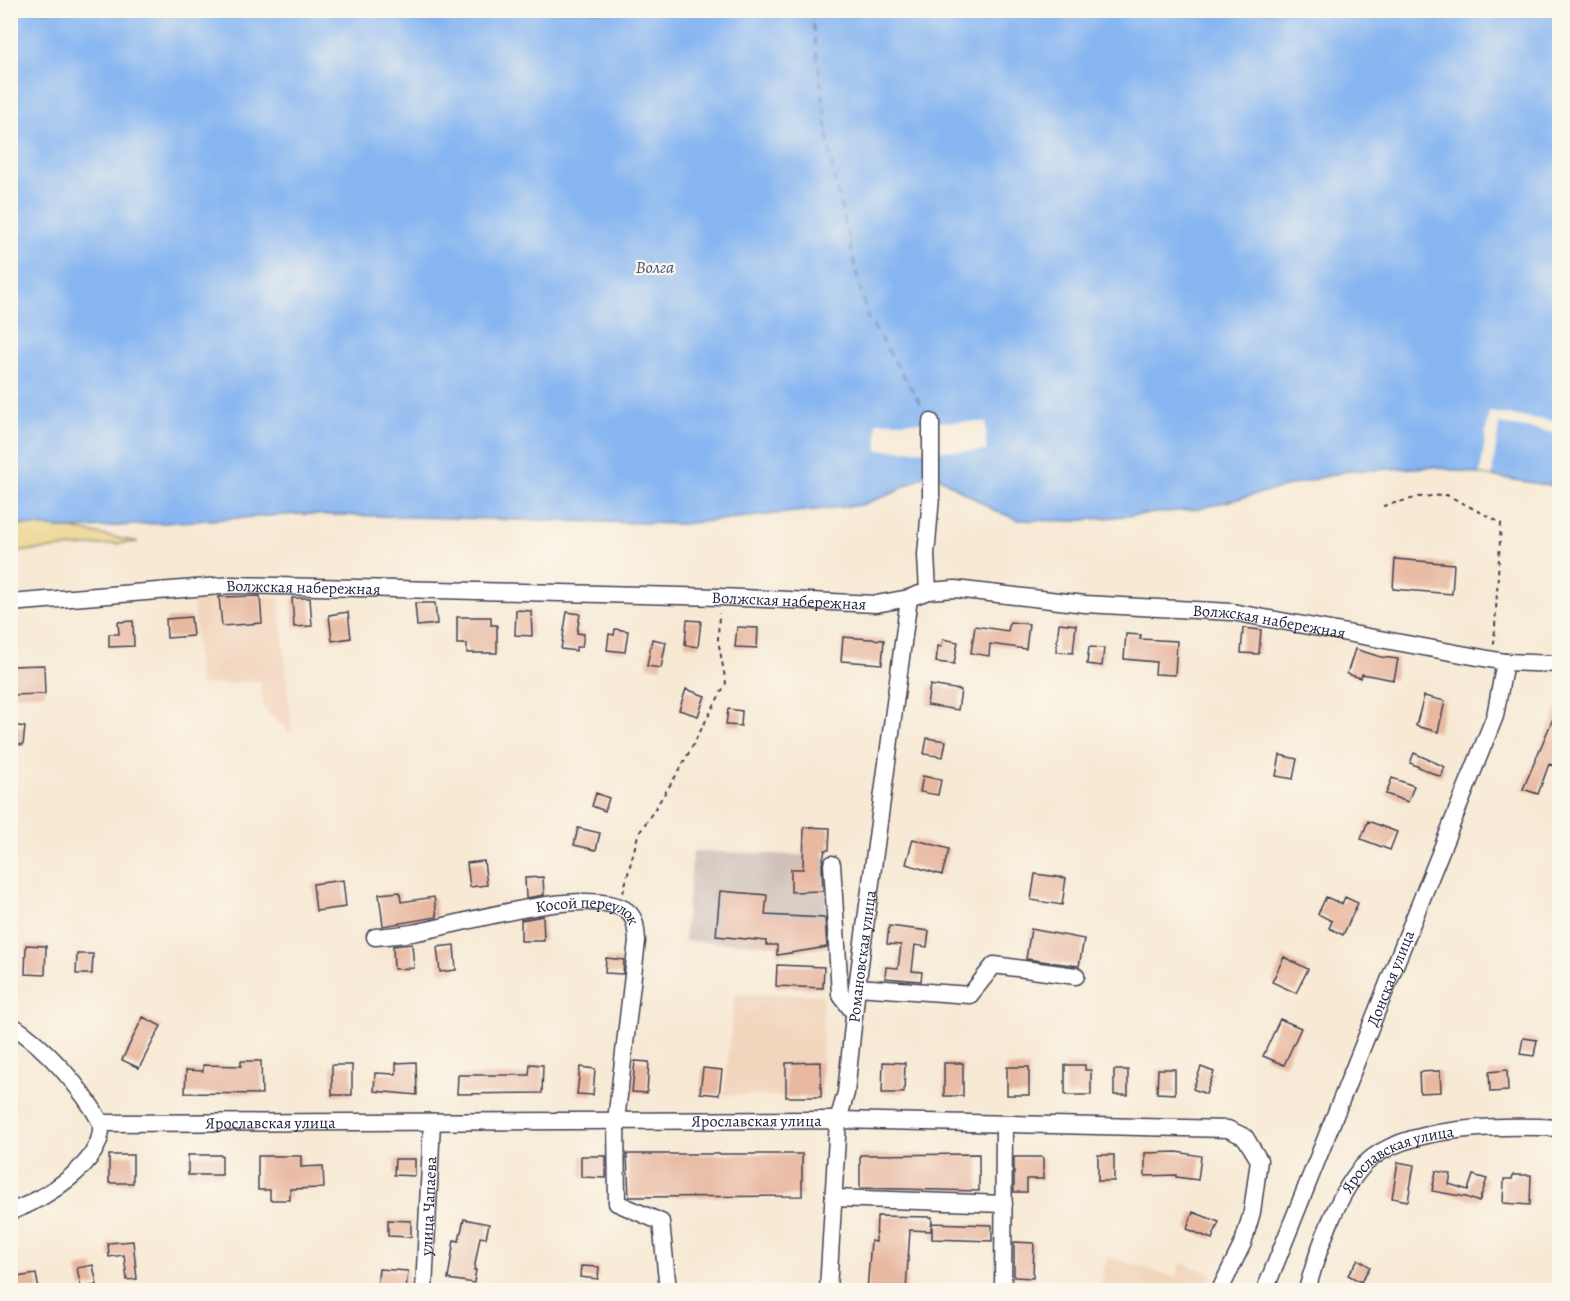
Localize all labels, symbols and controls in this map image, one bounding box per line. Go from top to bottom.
water label: Волга [636,255,674,279]
street label: Волжская набережная [225,575,381,601]
street label: Волжская набережная [711,587,867,616]
street label: Волжская набережная [1192,600,1348,645]
street label: Романовская улица [843,888,882,1024]
street label: Косой переулок [534,892,645,928]
street label: Донская улица [1362,927,1420,1030]
street label: Ярославская улица [691,1110,822,1133]
street label: Ярославская улица [205,1112,336,1135]
street label: Ярославская улица [1336,1121,1456,1198]
street label: улица Чапаева [416,1155,442,1257]

